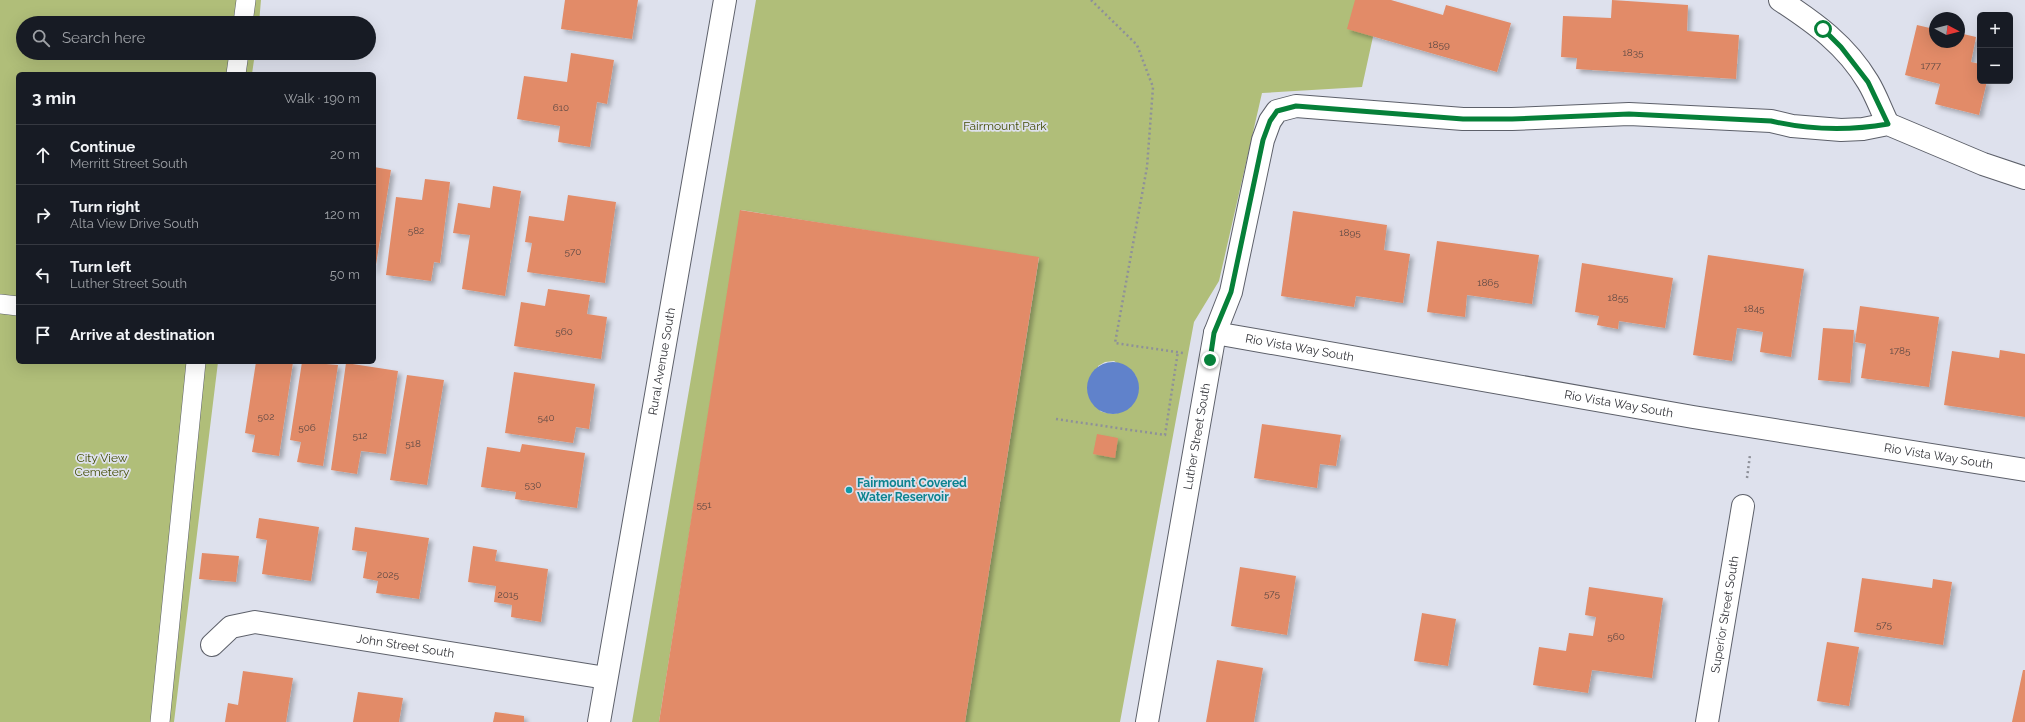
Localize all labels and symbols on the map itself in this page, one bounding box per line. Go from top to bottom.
north arrow [1929,12,1965,48]
route start [1814,20,1832,38]
house number: 1859 [1428,39,1450,50]
house number: 1835 [1623,47,1644,58]
house number: 1777 [1921,60,1942,71]
house number: 610 [553,102,569,113]
park label: Fairmount Park [963,119,1047,133]
house number: 582 [408,225,424,236]
house number: 1895 [1339,227,1361,238]
house number: 570 [565,246,581,257]
house number: 1865 [1477,277,1499,288]
house number: 1855 [1607,292,1629,303]
house number: 1845 [1743,303,1765,314]
street label: Rural Avenue South [646,307,678,416]
house number: 560 [555,326,573,337]
street label: Rio Vista Way South [1244,331,1355,364]
house number: 1785 [1890,345,1911,356]
route end [1201,351,1219,369]
street label: Luther Street South [1181,382,1213,491]
street label: Rio Vista Way South [1563,388,1674,420]
house number: 502 [258,411,274,422]
house number: 540 [537,412,555,423]
house number: 506 [298,422,316,433]
house number: 512 [353,430,367,441]
house number: 518 [405,438,421,449]
street label: Rio Vista Way South [1883,441,1994,472]
park label: City View Cemetery [75,451,130,479]
place label: Fairmount Covered Water Reservoir [857,476,967,504]
house number: 530 [525,479,541,490]
marker: Fairmount Covered Water Reservoir [844,485,854,495]
house number: 551 [696,499,712,510]
street label: Superior Street South [1708,555,1742,674]
house number: 2025 [377,569,400,580]
house number: 575 [1264,588,1281,599]
house number: 2015 [497,589,519,600]
house number: 575 [1876,619,1893,630]
street label: John Street South [355,631,455,661]
house number: 560 [1607,631,1625,642]

